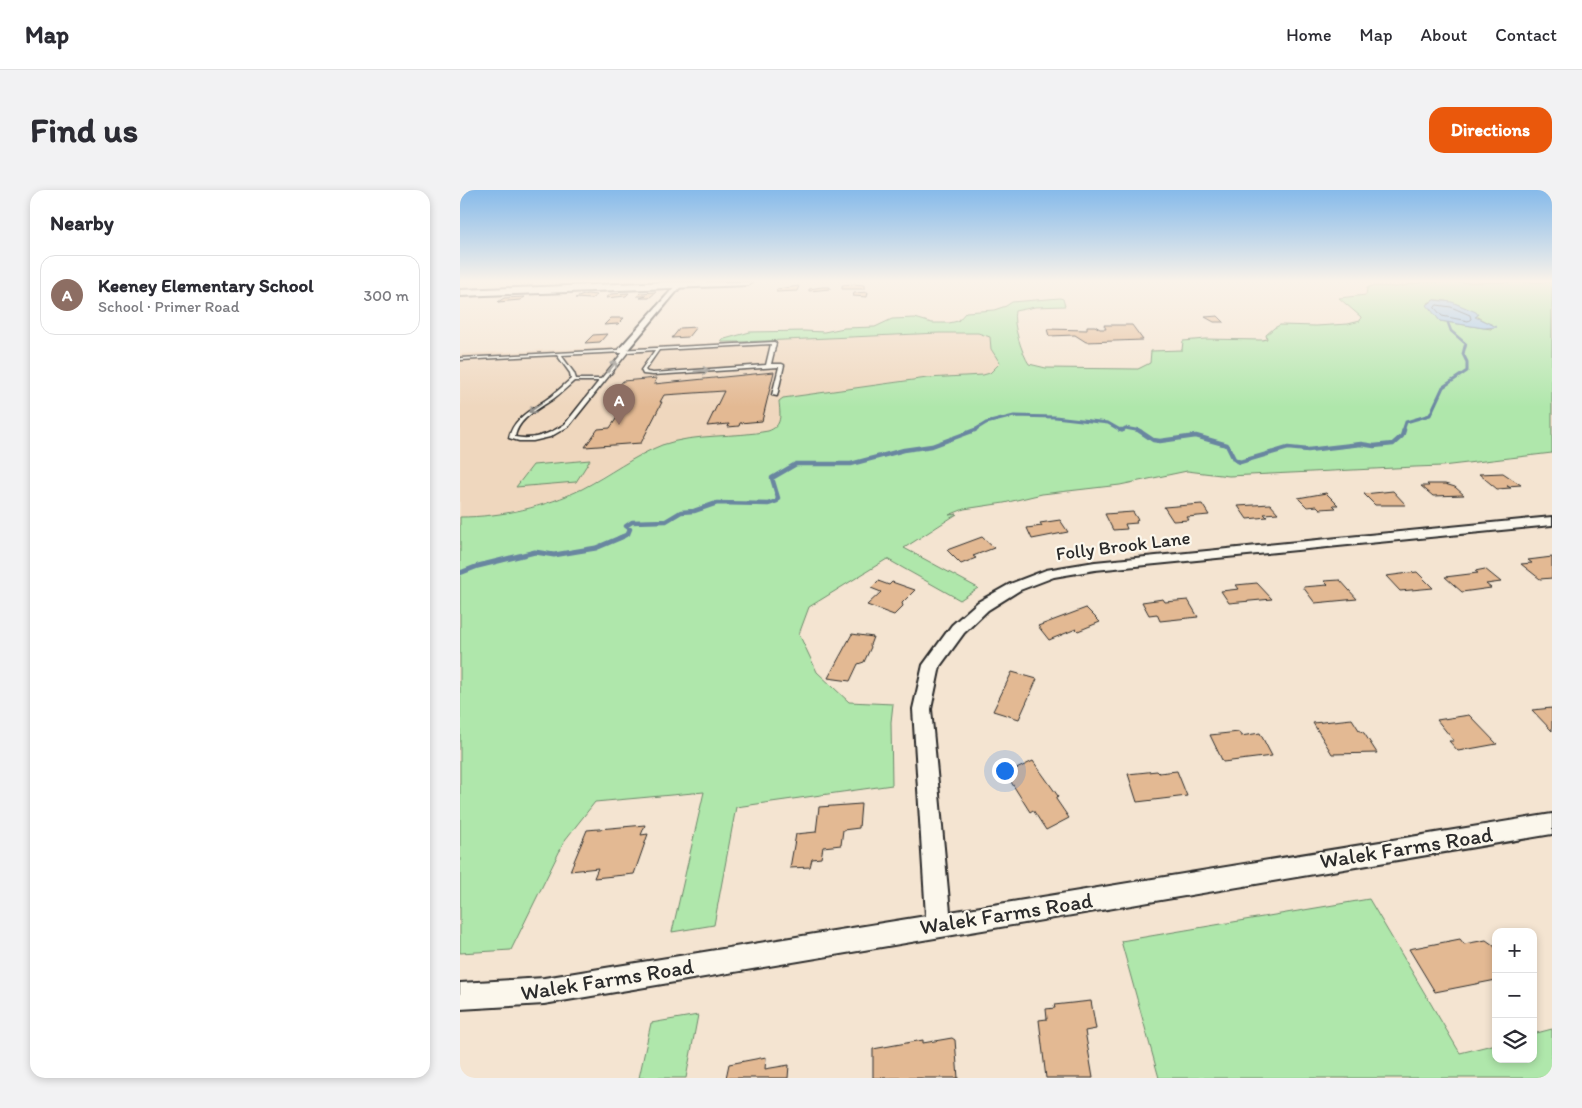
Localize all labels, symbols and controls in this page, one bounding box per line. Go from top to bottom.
text: Map [25,20,69,49]
text: Home [1286,24,1332,46]
text: Map [1360,24,1393,46]
text: About [1421,24,1467,46]
text: Contact [1495,24,1557,46]
button: Directions [1429,107,1552,153]
text: Find us [30,109,138,151]
text: Nearby [50,210,114,235]
text: Keeney Elementary School [98,274,314,297]
text: A [62,286,72,305]
text: 300 m [364,286,409,305]
text: School · Primer Road [98,297,240,316]
one-way arrow [607,360,618,373]
one-way arrow [694,366,710,375]
pin: A [603,384,635,425]
one-way arrow [529,403,543,413]
street label: Folly Brook Lane [1055,526,1191,565]
your location [992,758,1018,784]
street label: Walek Farms Road [1318,820,1495,874]
street label: Walek Farms Road [918,886,1095,940]
map controls [1492,928,1537,1063]
button: + [1492,928,1537,973]
street label: Walek Farms Road [519,952,696,1006]
button: − [1492,973,1537,1018]
button: layers [1492,1018,1537,1063]

